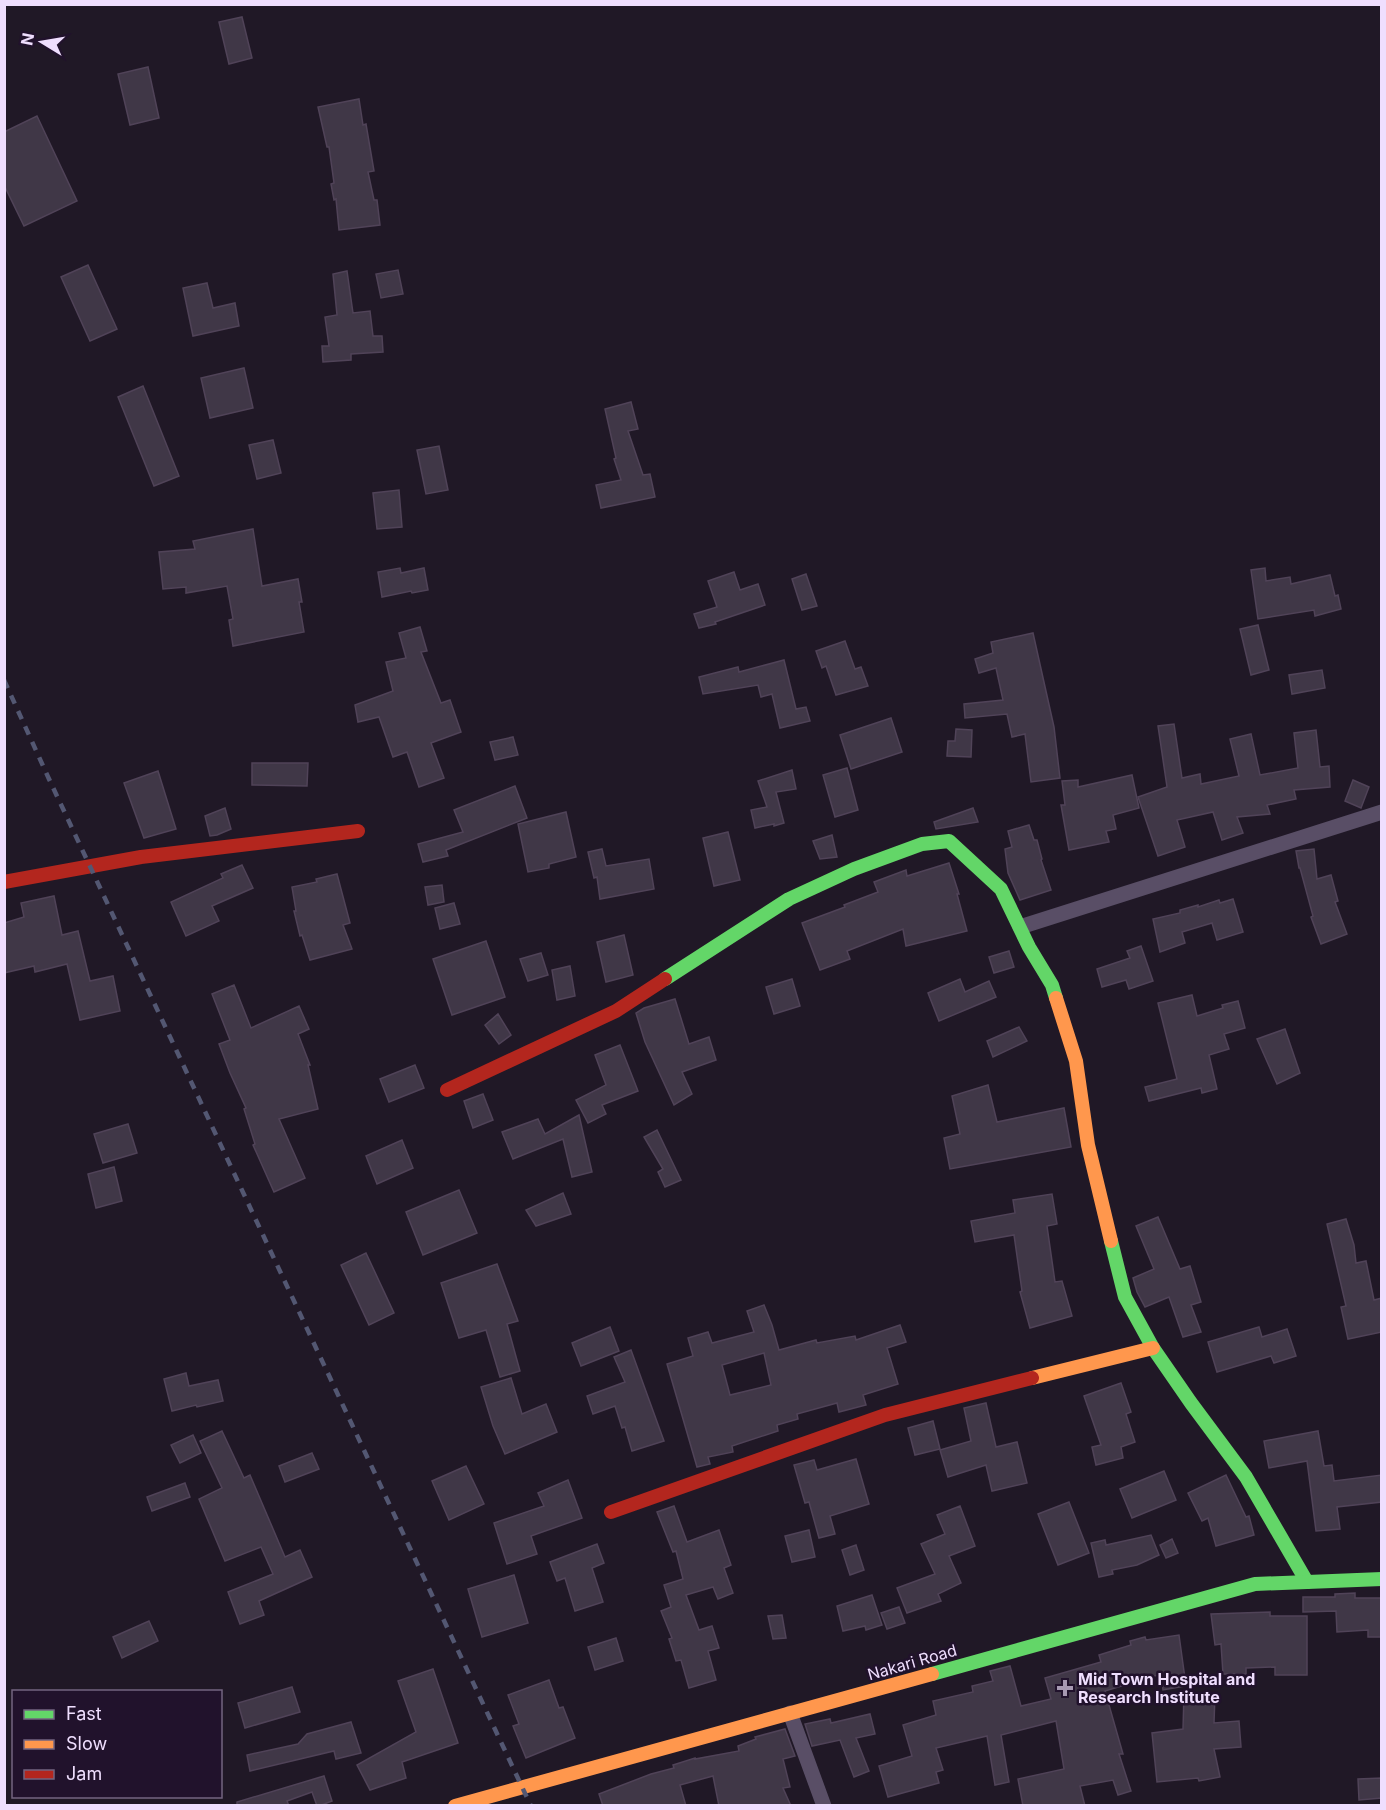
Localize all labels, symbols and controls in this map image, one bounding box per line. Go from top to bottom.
north arrow [12,12,72,72]
text: N [16,31,38,47]
street label: Nakari Road [865,1640,959,1684]
place label: Mid Town Hospital and Research Institute [1078,1669,1255,1707]
marker: Mid Town Hospital and Research Institute [1056,1679,1074,1697]
legend [12,1690,222,1798]
text: Fast [66,1703,102,1724]
text: Slow [66,1733,107,1754]
text: Jam [66,1763,102,1784]

